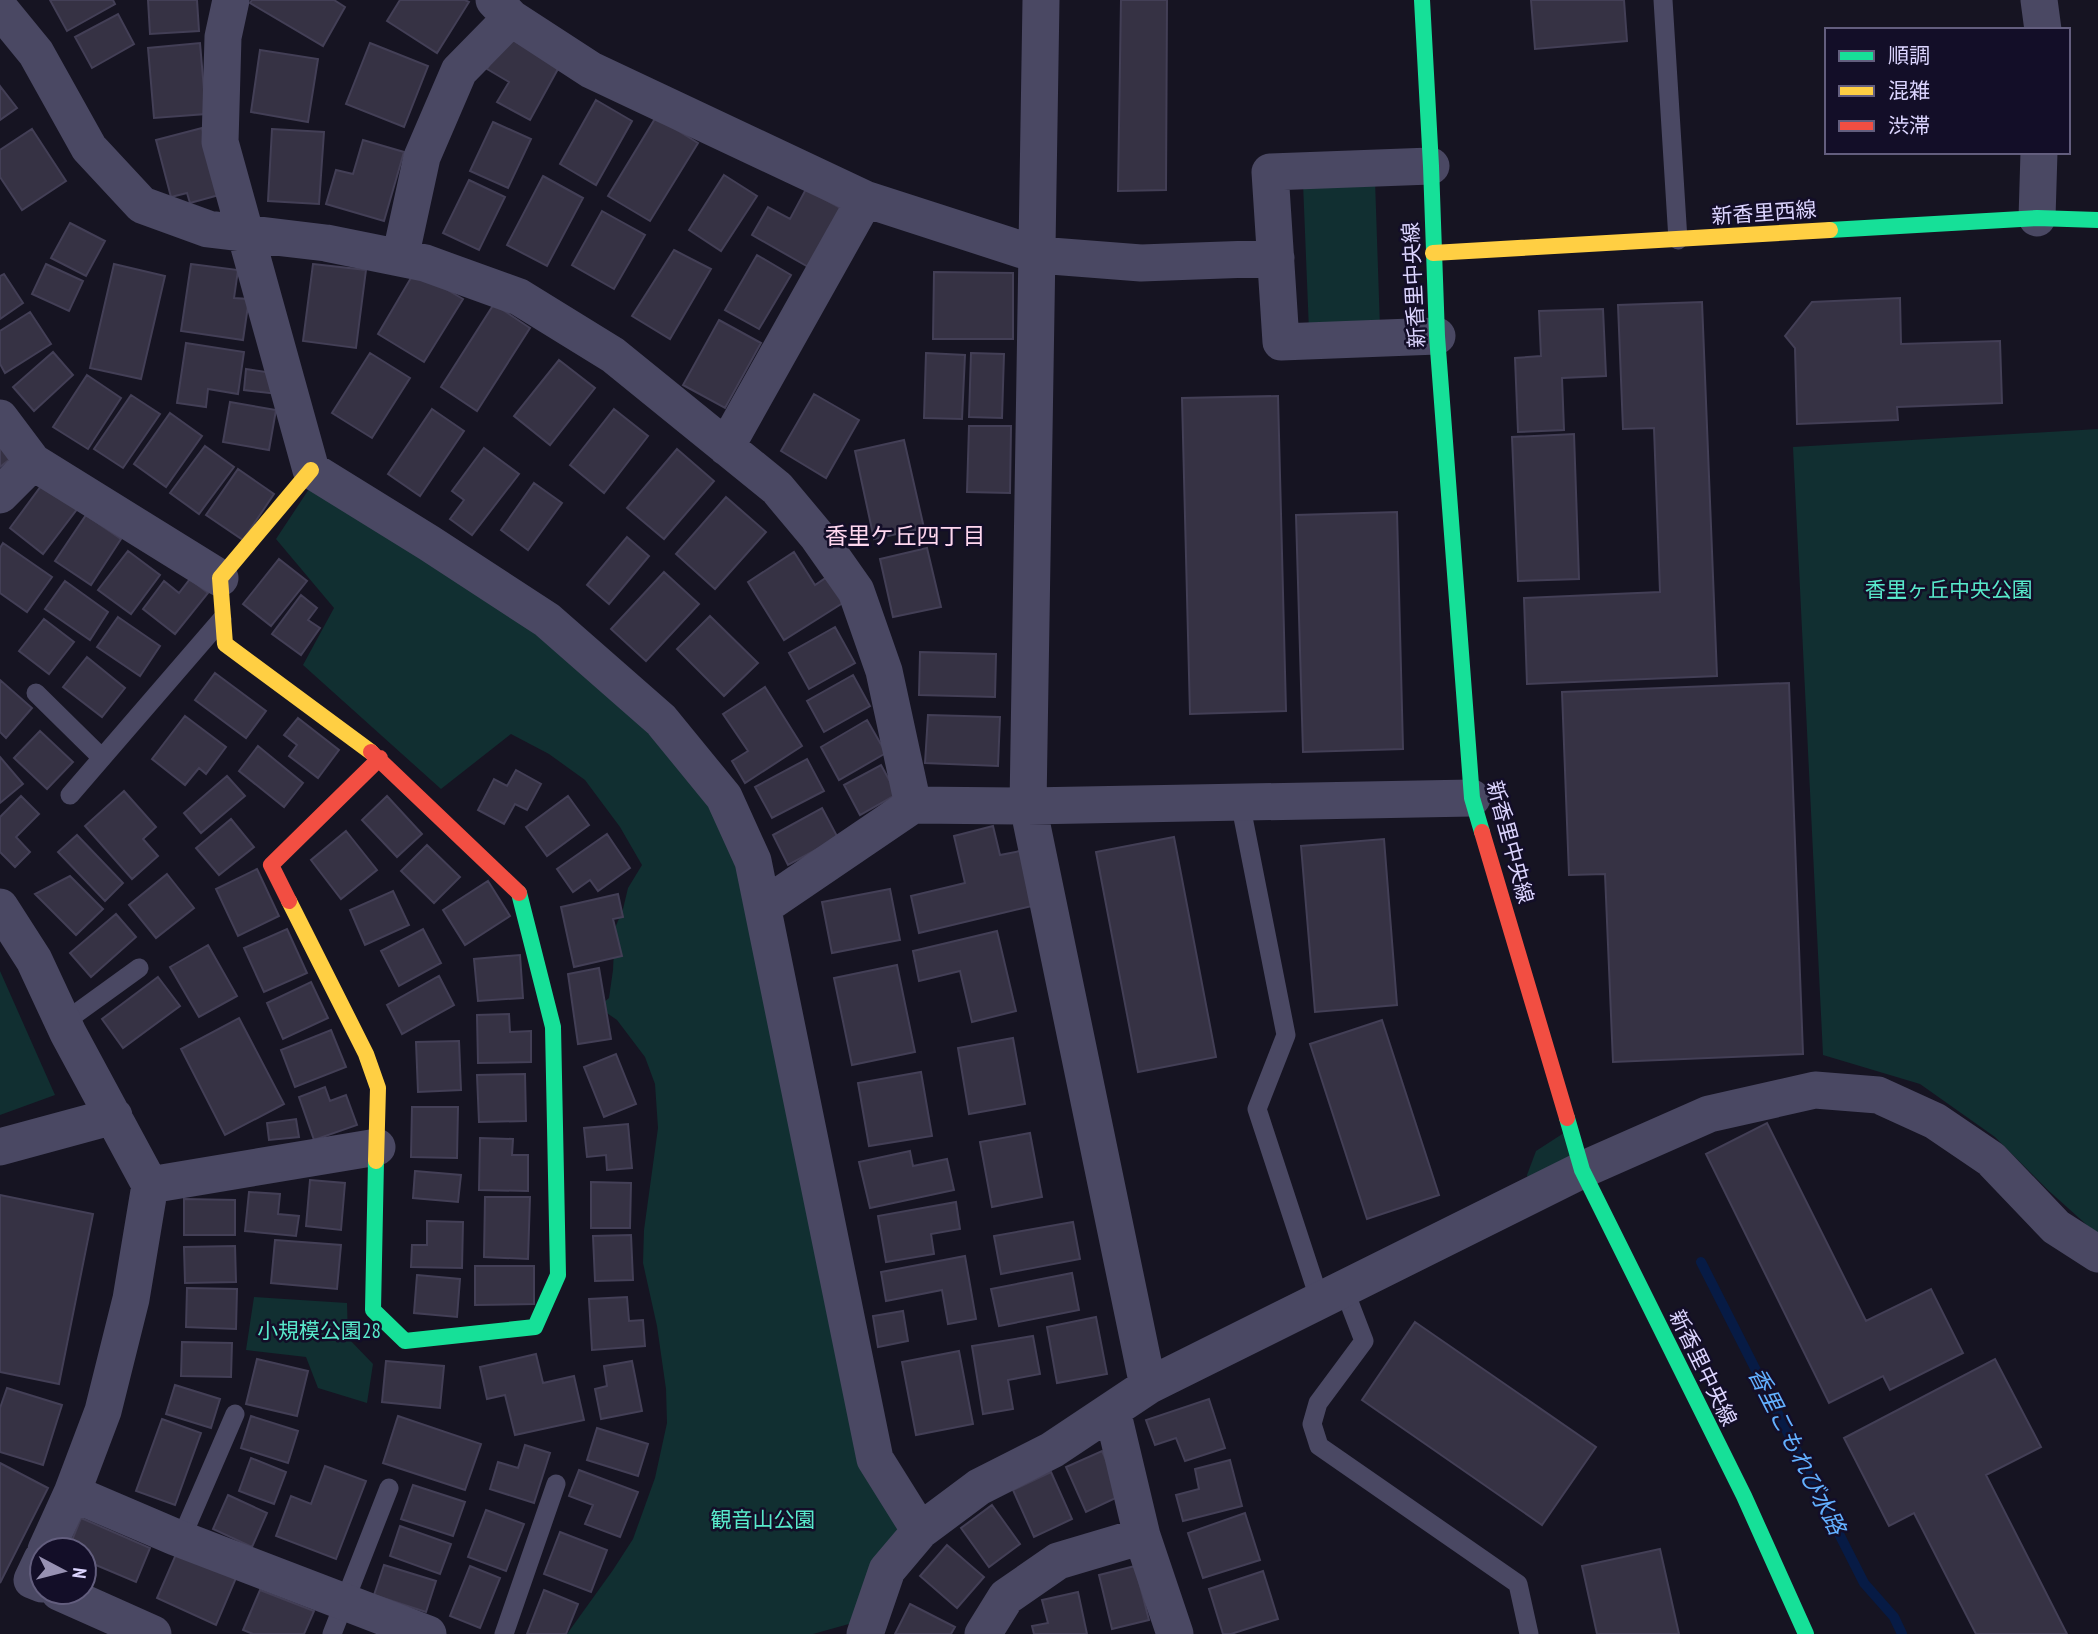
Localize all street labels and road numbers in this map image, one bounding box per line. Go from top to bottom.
street label: 新香里西線 [1711,195,1817,230]
street label: 新香里中央線 [1397,221,1430,349]
street label: 新香里中央線 [1481,778,1540,906]
street label: 新香里中央線 [1664,1305,1743,1430]

